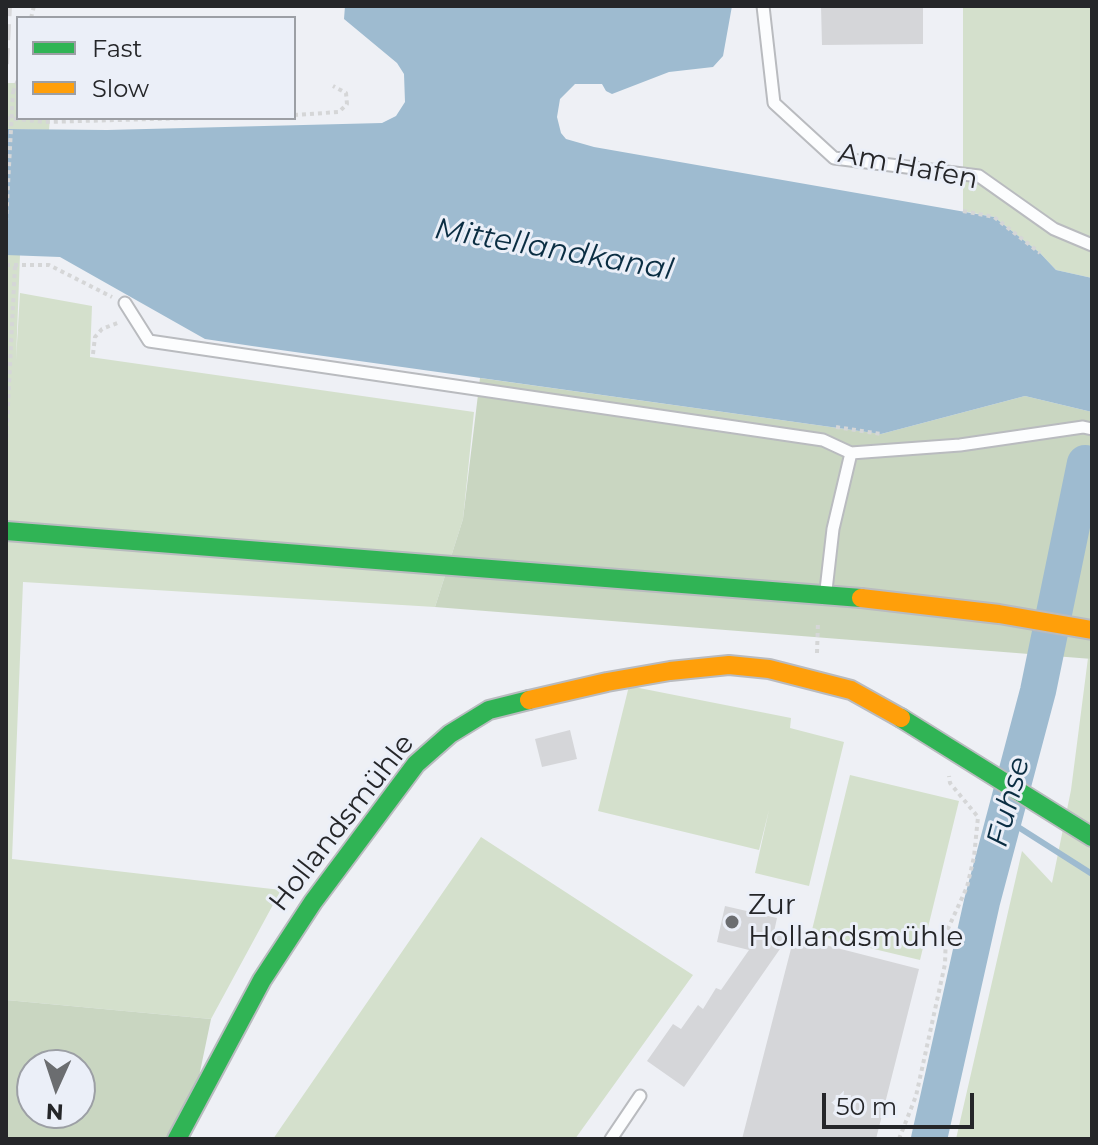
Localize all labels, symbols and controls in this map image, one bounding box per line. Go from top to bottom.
legend [16,16,296,120]
text: Fast [92,34,142,63]
text: Slow [92,74,149,103]
street label: Am Hafen [835,137,981,197]
water label: Mittellandkanal [432,211,676,289]
street label: Hollandsmühle [262,728,422,918]
water label: Fuhse [980,753,1038,851]
place label: Zur Hollandsmühle [748,889,963,955]
marker: Zur Hollandsmühle [723,913,741,931]
north arrow [16,1049,96,1129]
scale bar [826,1077,978,1127]
text: 50 m [836,1092,897,1121]
text: N [45,1098,64,1125]

